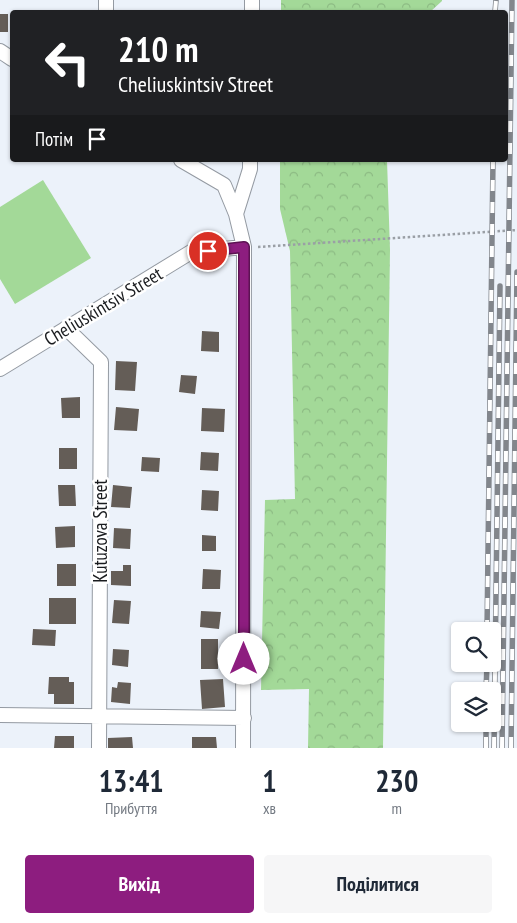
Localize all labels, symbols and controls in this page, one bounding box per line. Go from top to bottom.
text: 210 m [118,26,199,72]
icon: left [35,30,100,95]
text: Cheliuskintsiv Street [118,70,273,98]
icon: arrive [83,125,111,153]
text: Потім [35,127,73,151]
pin [187,230,229,272]
icon: arrive [194,237,222,265]
street label: Cheliuskintsiv Street [39,261,167,351]
street label: Kutuzova Street [88,478,112,583]
map controls [451,622,501,732]
button: search [451,622,501,672]
position arrow [217,632,269,684]
button: layers [451,682,501,732]
text: 13:41 [99,761,164,800]
text: 1 [262,761,277,800]
text: 230 [375,761,418,800]
text: Прибуття [105,798,157,818]
text: хв [263,798,276,818]
text: m [392,798,402,818]
button: Вихід [25,855,254,913]
button: Поділитися [264,855,492,913]

